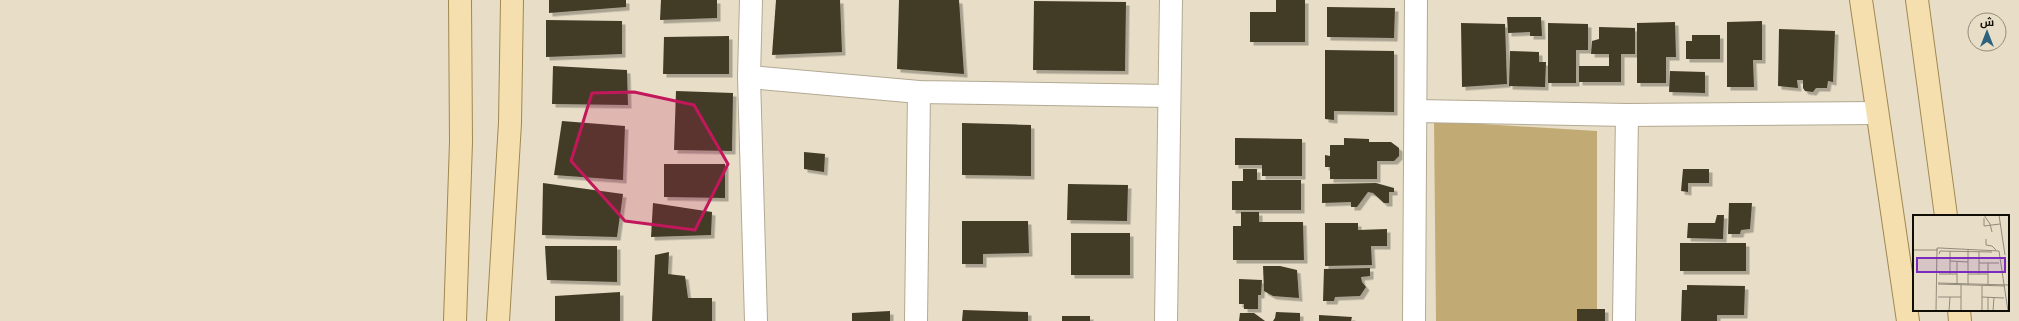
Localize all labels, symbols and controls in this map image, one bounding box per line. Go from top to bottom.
north arrow [1967,12,2007,52]
text: ش [1980,15,1994,29]
inset map [1913,215,2009,311]

